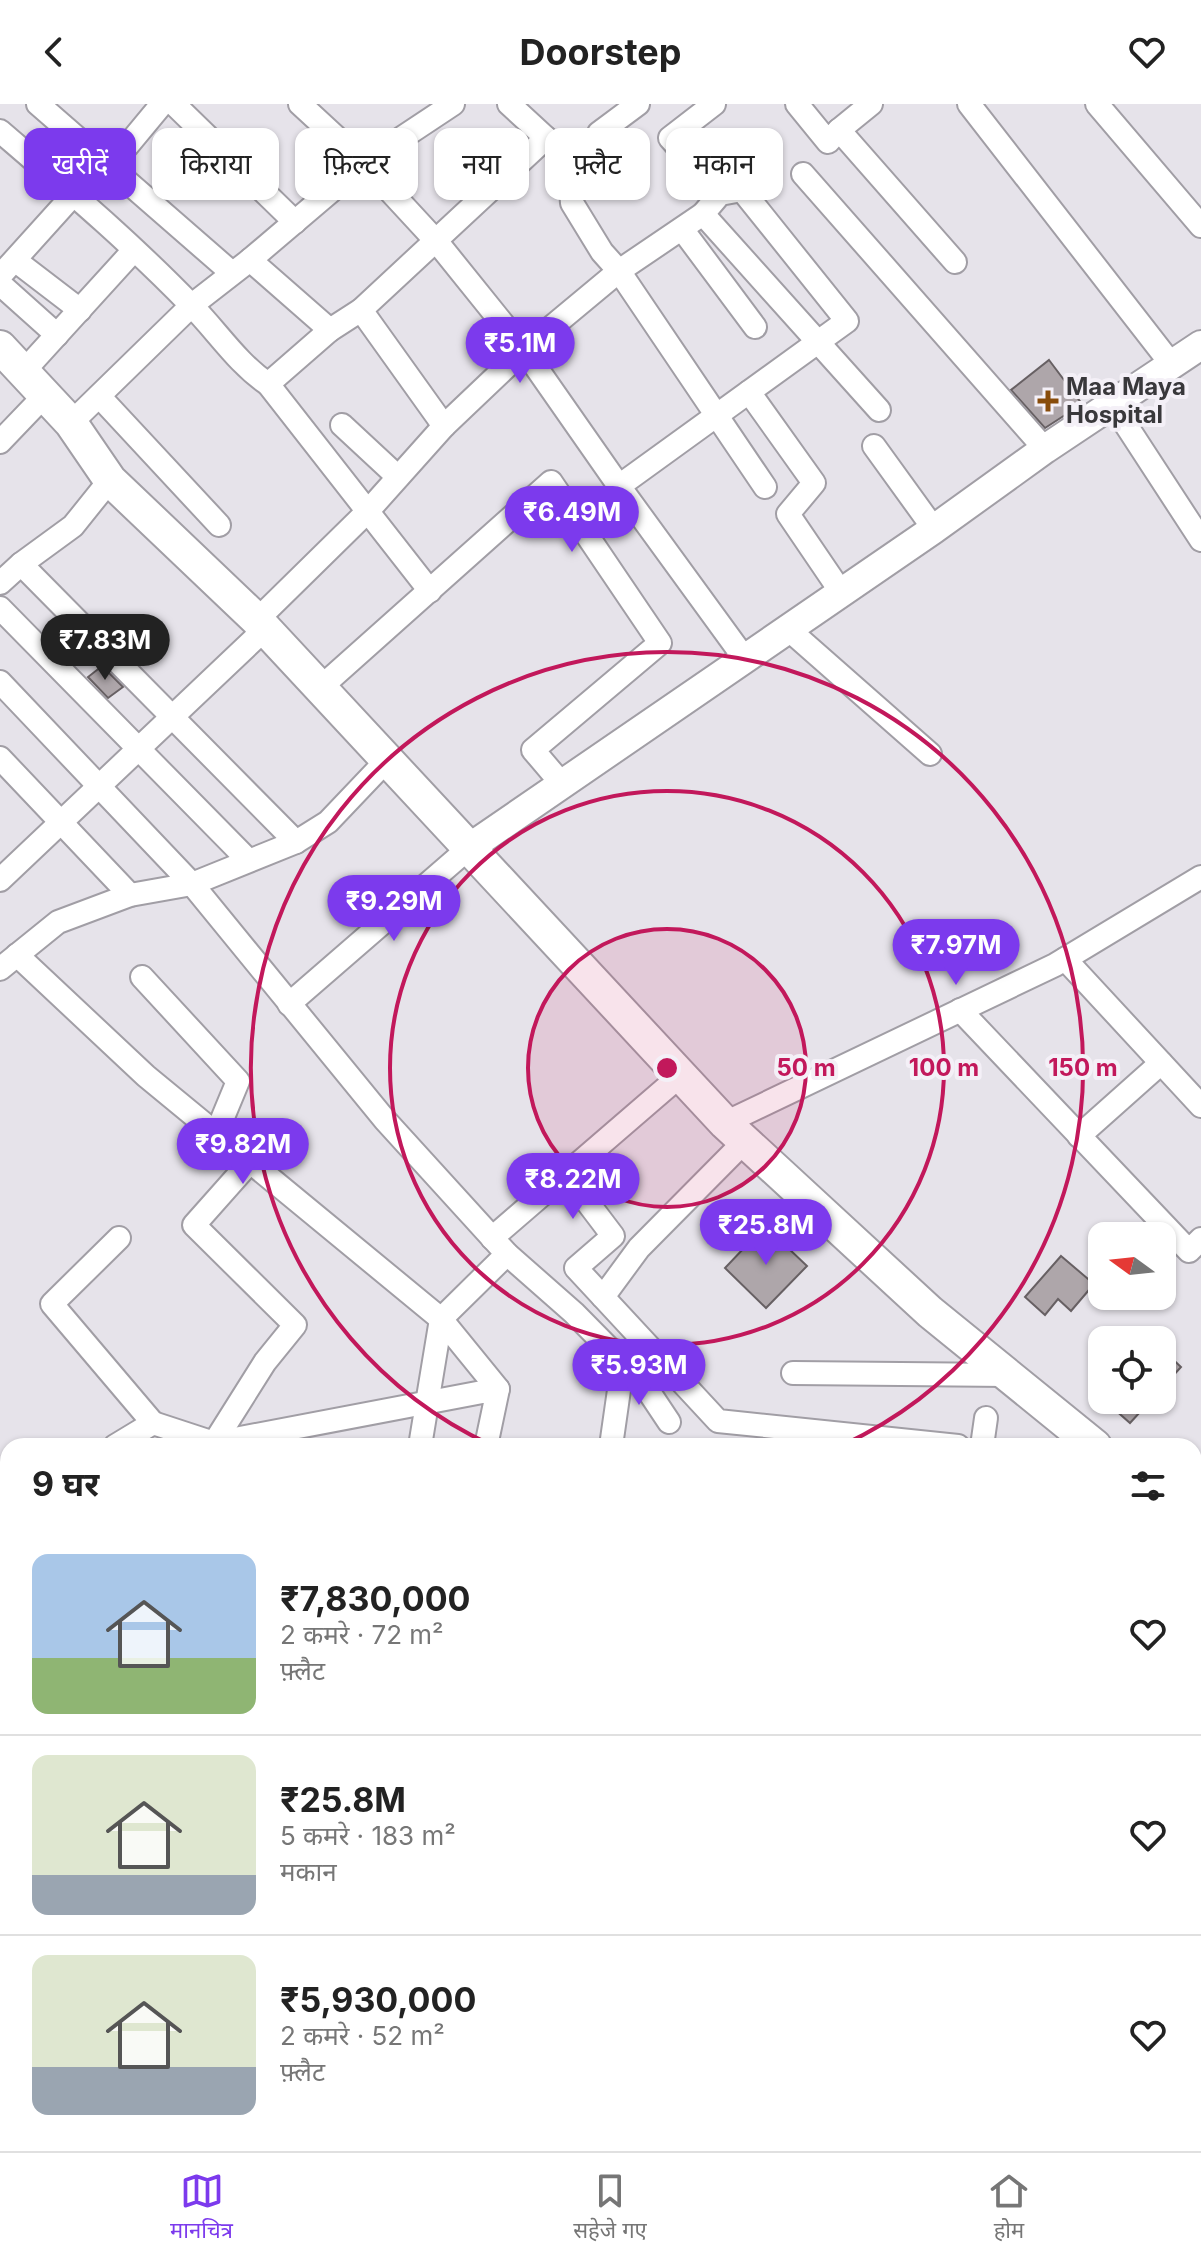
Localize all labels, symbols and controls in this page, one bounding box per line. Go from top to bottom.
icon: back [32,30,76,74]
text: Doorstep [520,30,681,74]
icon: heart [1125,30,1169,74]
chip: खरीदें [24,128,136,200]
chip: किराया [152,128,279,200]
chip: फ़िल्टर [295,128,418,200]
chip: नया [434,128,529,200]
chip: फ़्लैट [545,128,650,200]
chip: मकान [666,128,783,200]
pin: ₹5.1M [464,317,576,385]
text: ₹5.1M [484,327,556,358]
place label: Maa Maya Hospital [1066,372,1186,429]
marker: Maa Maya Hospital [1037,390,1059,412]
pin: ₹6.49M [507,486,637,554]
text: ₹6.49M [523,496,621,527]
pin: ₹7.83M [40,614,170,682]
text: ₹7.83M [59,624,151,655]
pin: ₹9.29M [329,875,459,943]
text: ₹9.29M [345,885,443,916]
pin: ₹7.97M [891,919,1021,987]
text: ₹7.97M [911,929,1001,960]
text: 50 m [776,1053,836,1082]
text: 100 m [909,1053,979,1082]
text: 150 m [1048,1053,1118,1082]
centre of rings [653,1054,681,1082]
pin: ₹9.82M [178,1118,308,1186]
text: ₹9.82M [195,1128,291,1159]
pin: ₹8.22M [508,1153,638,1221]
text: ₹8.22M [525,1163,621,1194]
pin: ₹25.8M [701,1199,831,1267]
text: ₹25.8M [718,1209,814,1240]
north arrow [1088,1222,1176,1310]
map controls [1088,1222,1176,1414]
button: locate [1088,1326,1176,1414]
pin: ₹5.93M [574,1339,704,1407]
text: ₹5.93M [590,1349,688,1380]
text: 9 घर [32,1463,99,1504]
icon: filters [1126,1464,1170,1508]
text: ₹7,830,000 [280,1578,471,1619]
icon: home [96,1586,192,1682]
icon: heart [1126,1612,1170,1656]
text: 2 कमरे · 72 m² [280,1619,444,1650]
text: फ़्लैट [280,1655,325,1686]
text: ₹25.8M [280,1779,406,1820]
icon: home [96,1787,192,1883]
icon: heart [1126,1813,1170,1857]
text: 5 कमरे · 183 m² [280,1820,456,1851]
text: मकान [280,1856,337,1887]
text: ₹5,930,000 [280,1979,476,2020]
icon: home [96,1987,192,2083]
icon: heart [1126,2013,1170,2057]
text: 2 कमरे · 52 m² [280,2020,445,2051]
text: फ़्लैट [280,2056,325,2087]
tab: मानचित्र [170,2169,233,2247]
tab: सहेजे गए [573,2169,647,2247]
tab: होम [987,2169,1031,2247]

